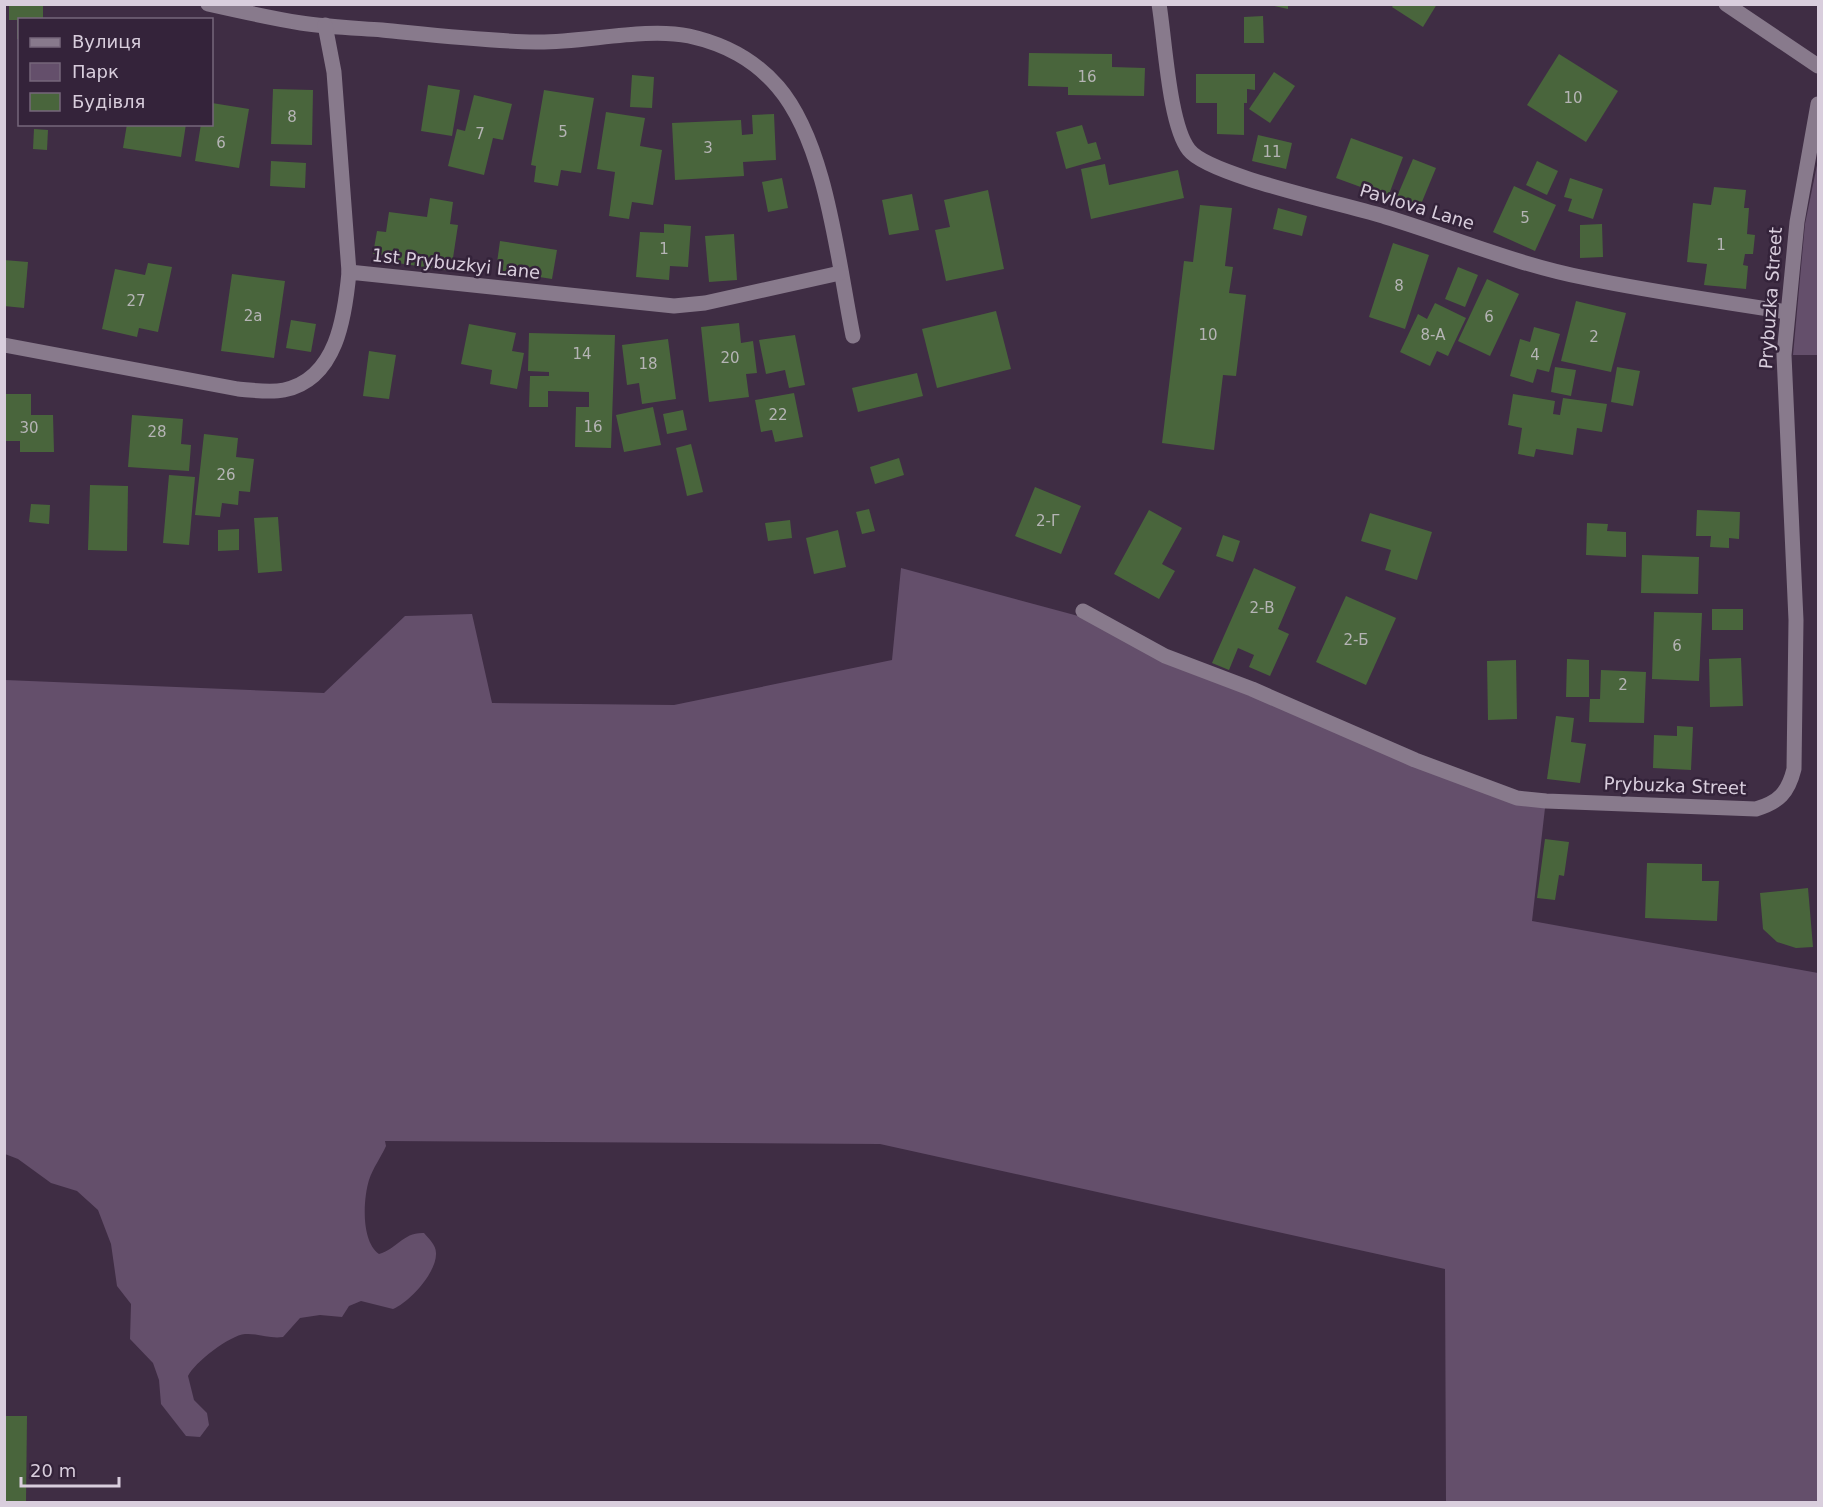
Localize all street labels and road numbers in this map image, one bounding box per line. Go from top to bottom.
street label: Pavlova Lane [1357,179,1477,234]
street label: Prybuzka Street [1755,226,1786,370]
street label: 1st Prybuzkyi Lane [371,244,541,283]
street label: Prybuzka Street [1603,773,1747,798]

